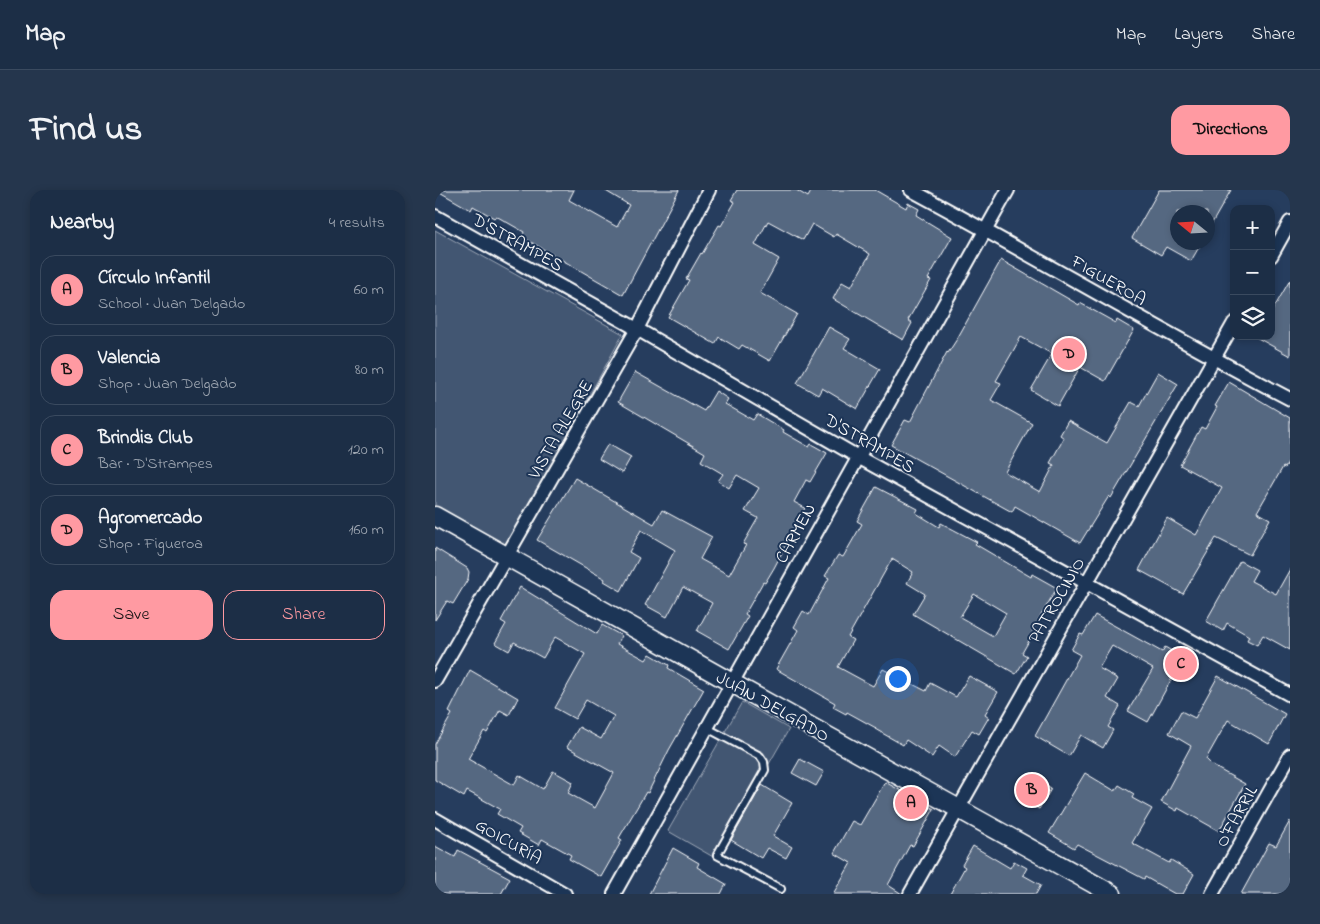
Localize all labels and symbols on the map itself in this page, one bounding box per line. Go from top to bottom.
north arrow [1170,205,1215,250]
street label: D'STRAMPES [466,207,567,280]
street label: FIGUEROA [1065,249,1150,314]
pin: D [1053,335,1085,373]
street label: VISTA ALEGRE [522,375,601,485]
street label: D'STRAMPES [818,408,919,481]
street label: CARMEN [770,499,824,569]
street label: PATROCINIO [1023,553,1093,649]
pin: C [1165,645,1197,683]
street label: JUAN DELGADO [711,666,833,750]
your location [885,666,911,692]
pin: B [1016,771,1048,809]
street label: O'FARRIL [1210,781,1266,853]
pin: A [895,784,927,822]
street label: GOICURÍA [470,813,546,872]

